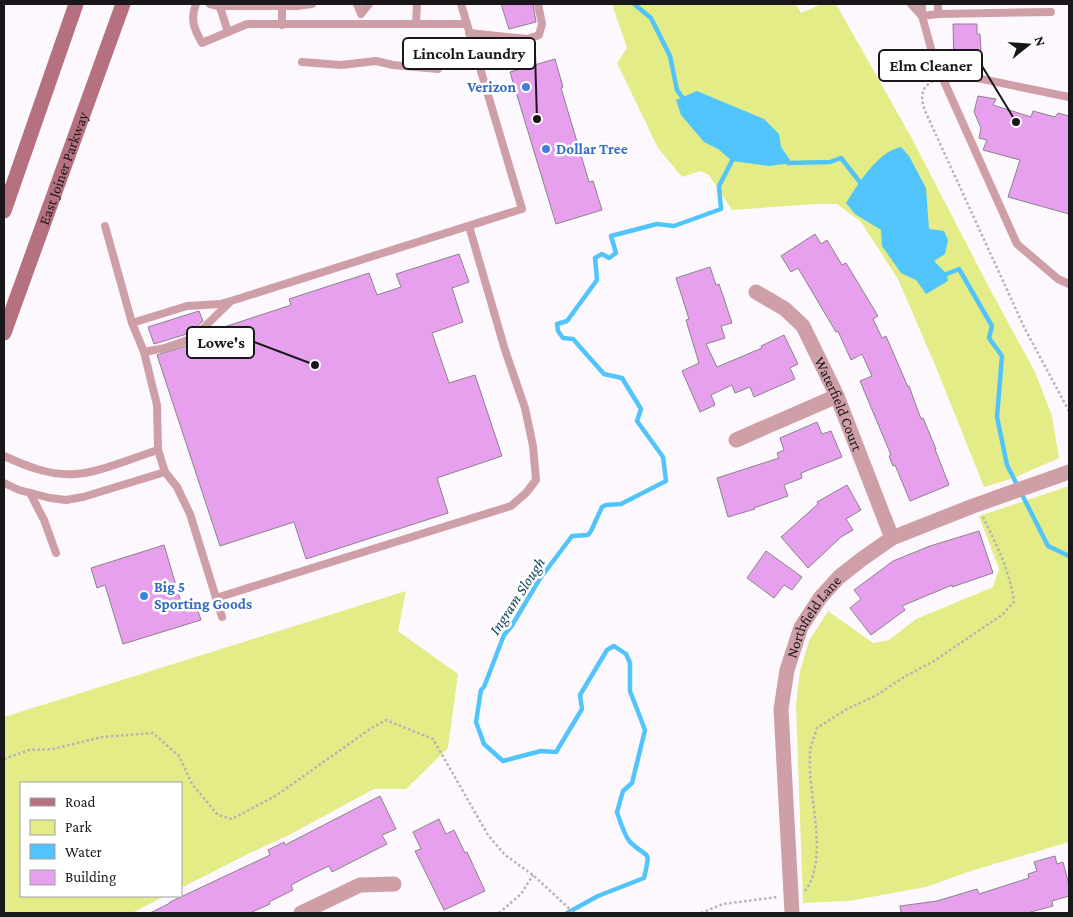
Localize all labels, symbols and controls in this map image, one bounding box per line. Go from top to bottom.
north arrow [1003,20,1053,70]
text: N [1031,34,1050,49]
callout: Lincoln Laundry [403,38,535,69]
text: Lincoln Laundry [413,45,525,62]
callout: Elm Cleaner [879,50,982,81]
text: Elm Cleaner [889,57,973,74]
place label: Verizon [466,79,516,95]
marker: Verizon [520,81,532,93]
street label: East Joiner Parkway [36,110,92,227]
place label: Dollar Tree [556,141,628,157]
marker: Dollar Tree [540,143,552,155]
callout: Lowe's [187,327,254,358]
text: Lowe's [197,334,245,351]
street label: Waterfield Court [811,354,866,454]
water label: Ingram Slough [486,554,549,638]
street label: Northfield Lane [783,572,845,660]
place label: Big 5 Sporting Goods [154,579,252,612]
marker: Big 5 Sporting Goods [138,590,150,602]
legend [20,782,182,897]
text: Road [65,794,96,810]
text: Park [65,819,92,835]
text: Water [65,844,102,860]
text: Building [65,869,116,886]

